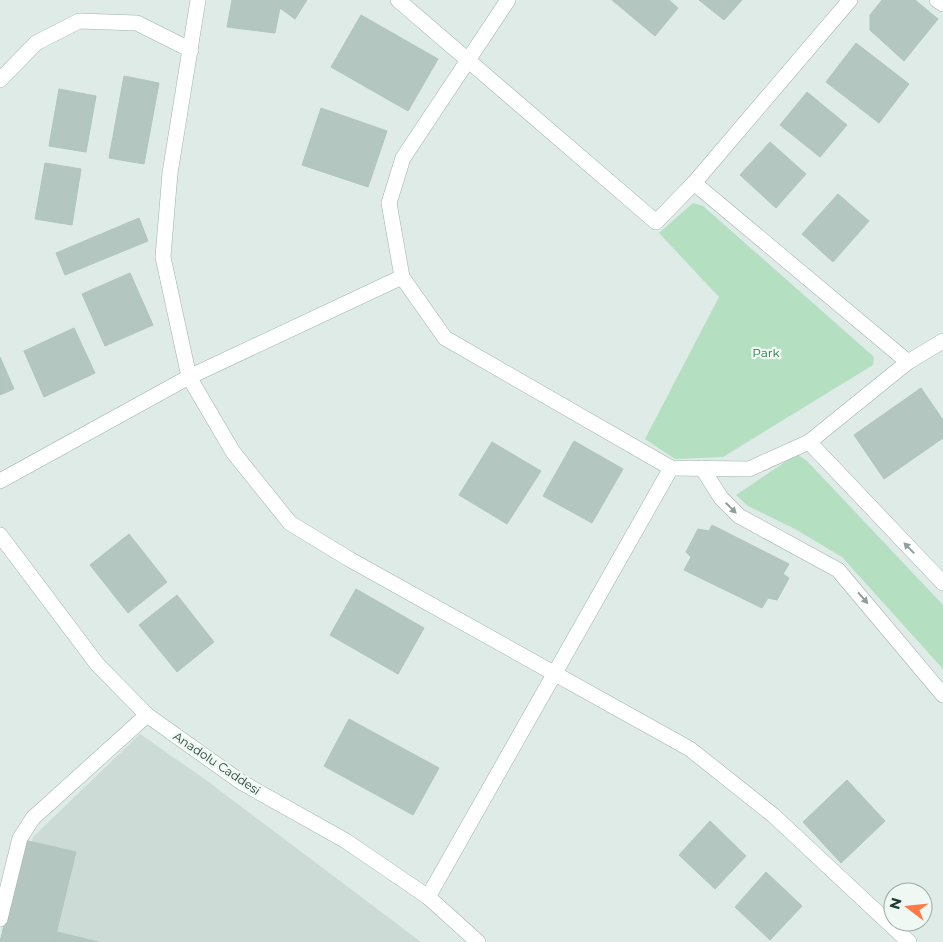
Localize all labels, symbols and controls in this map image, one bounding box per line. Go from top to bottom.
park label: Park [752,345,781,360]
one-way arrow [724,501,736,513]
one-way arrow [903,542,915,554]
one-way arrow [857,592,869,604]
street label: Anadolu Caddesi [171,728,263,798]
north arrow [883,882,933,932]
text: N [885,895,906,911]

